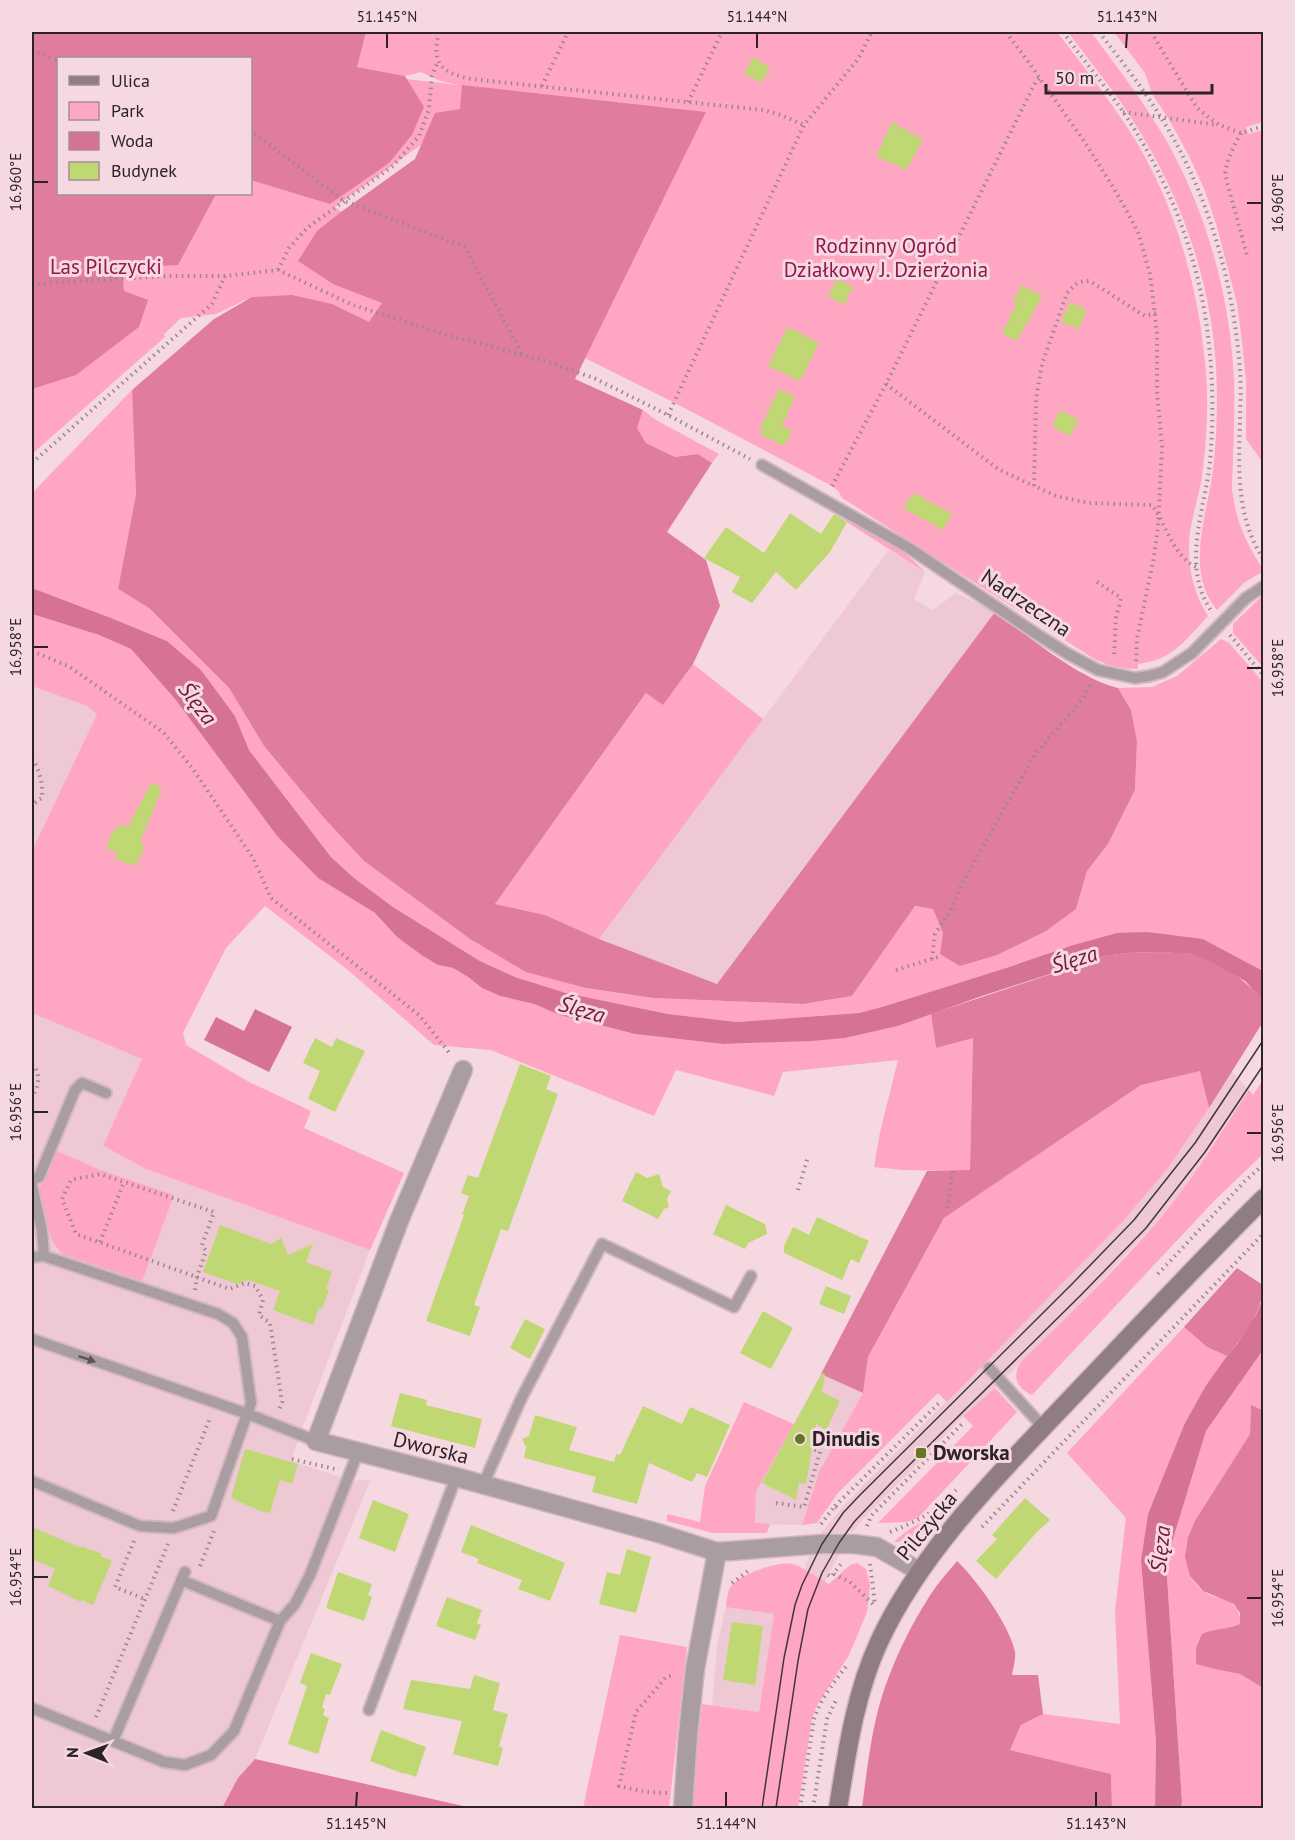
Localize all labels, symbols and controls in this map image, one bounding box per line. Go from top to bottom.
text: 51.145°N [357,7,417,26]
text: 51.144°N [727,7,787,26]
text: 51.143°N [1097,7,1157,26]
legend [57,57,252,195]
scale bar [1046,57,1212,95]
text: 50 m [1055,66,1094,89]
text: Ulica [111,69,150,92]
text: Park [111,99,144,122]
text: Woda [111,129,153,152]
text: 16.960°E [6,153,25,211]
text: Budynek [111,159,177,182]
text: 16.960°E [1268,174,1287,232]
park label: Rodzinny Ogród Działkowy J. Dzierżonia [784,232,988,283]
park label: Las Pilczycki [50,253,162,280]
street label: Nadrzeczna [976,563,1076,643]
text: 16.958°E [6,618,25,676]
text: 16.958°E [1268,639,1287,697]
water label: Ślęza [173,676,223,730]
water label: Ślęza [1047,939,1101,979]
water label: Ślęza [556,989,609,1029]
text: 16.956°E [6,1083,25,1141]
text: 16.956°E [1268,1104,1287,1162]
one-way arrow [78,1354,96,1364]
street label: Dworska [391,1425,472,1470]
place label: Dinudis [812,1425,880,1452]
marker: Dinudis [793,1432,807,1446]
place label: Dworska [933,1439,1010,1466]
marker: Dworska [914,1446,928,1460]
street label: Pilczycka [891,1486,963,1566]
water label: Ślęza [1144,1524,1176,1574]
text: 16.954°E [6,1548,25,1606]
text: 16.954°E [1268,1569,1287,1627]
north arrow [57,1723,117,1783]
text: N [62,1747,82,1758]
text: 51.145°N [326,1814,386,1833]
text: 51.144°N [696,1814,756,1833]
text: 51.143°N [1066,1814,1126,1833]

